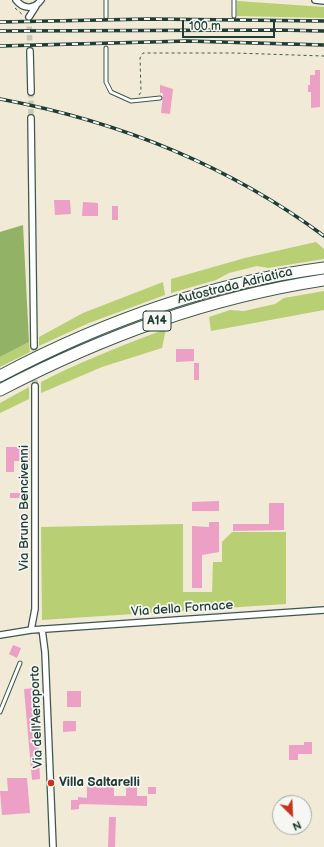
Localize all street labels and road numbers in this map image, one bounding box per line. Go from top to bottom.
street label: Autostrada Adriatica [176,264,294,308]
road number: A14 [143,311,171,331]
street label: Via Bruno Bencivenni [17,445,33,571]
street label: Via della Fornace [130,598,234,620]
street label: Via dell'Aeroporto [27,665,47,769]

